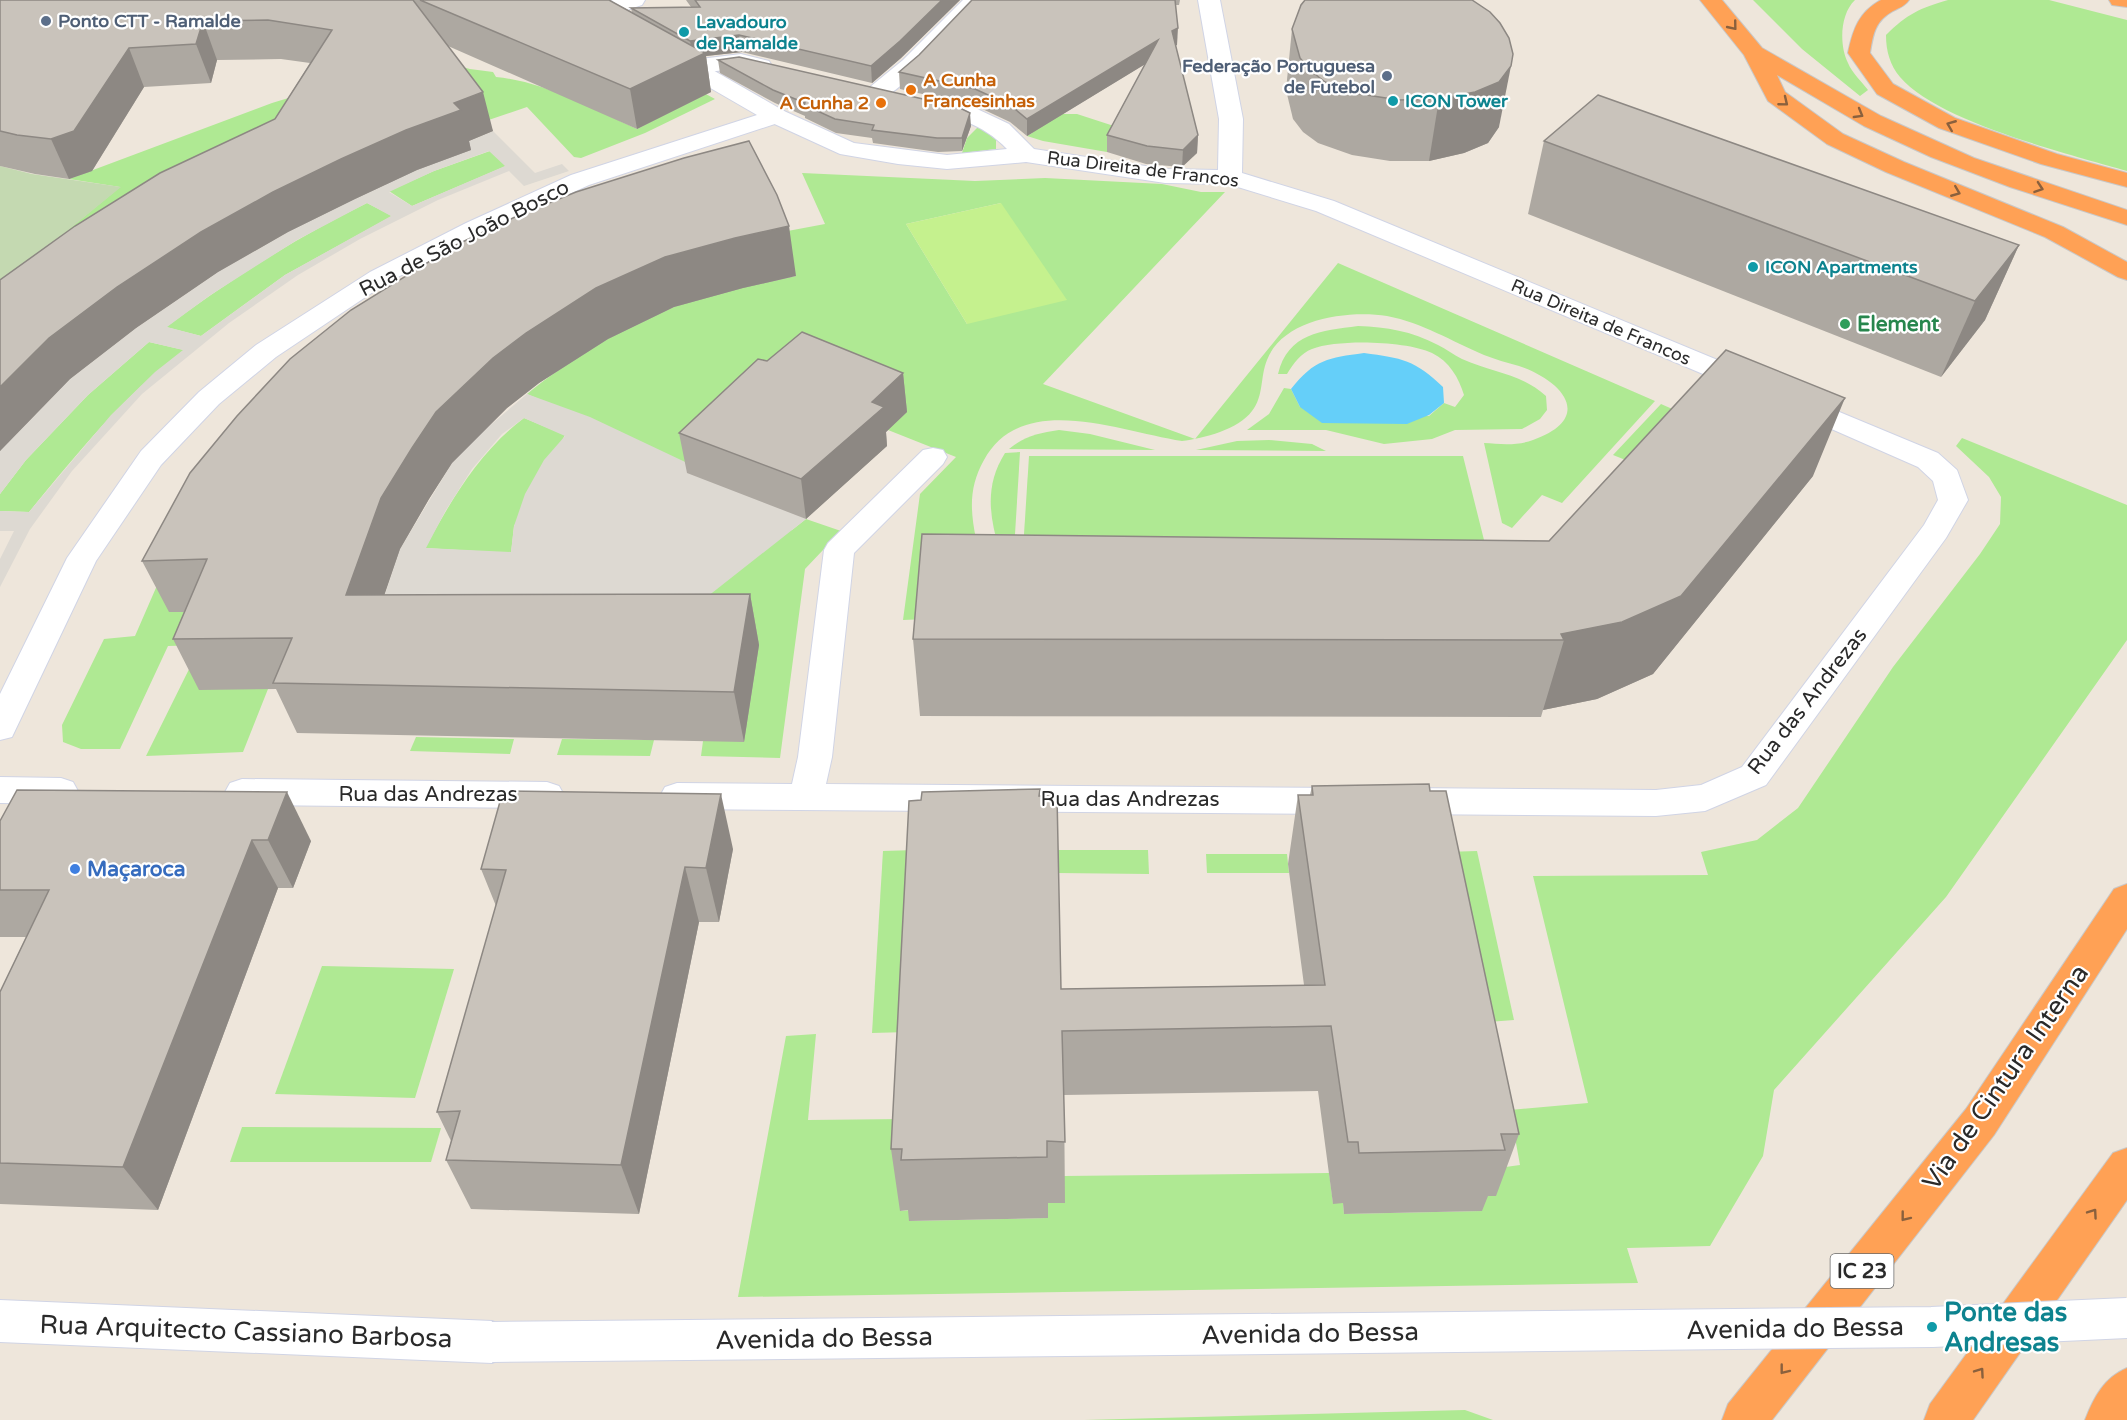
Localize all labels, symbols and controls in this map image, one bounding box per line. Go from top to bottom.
place label: Ponto CTT - Ramalde [58,10,241,32]
place label: Lavadouro de Ramalde [696,11,798,54]
marker: Ponto CTT - Ramalde [39,14,53,28]
one-way arrow [1725,19,1736,30]
marker: Lavadouro de Ramalde [677,25,691,39]
place label: Federação Portuguesa de Futebol [1182,55,1375,98]
place label: A Cunha Francesinhas [923,69,1035,112]
marker: Federação Portuguesa de Futebol [1380,69,1394,83]
marker: A Cunha Francesinhas [904,83,918,97]
place label: ICON Tower [1405,90,1509,112]
place label: A Cunha 2 [780,92,869,114]
marker: ICON Tower [1386,94,1400,108]
one-way arrow [1777,95,1788,106]
marker: A Cunha 2 [874,96,888,110]
one-way arrow [1853,107,1863,118]
one-way arrow [1947,119,1957,132]
street label: Rua Direita de Francos [1046,146,1240,192]
street label: Rua de São João Bosco [355,175,573,302]
one-way arrow [2033,181,2044,194]
one-way arrow [1950,184,1961,197]
place label: ICON Apartments [1765,256,1918,278]
marker: ICON Apartments [1746,260,1760,274]
street label: Rua Direita de Francos [1508,274,1694,370]
place label: Element [1857,312,1939,337]
marker: Element [1838,317,1852,331]
street label: Rua das Andrezas [1742,623,1872,780]
street label: Rua das Andrezas [338,782,518,807]
street label: Rua das Andrezas [1040,787,1220,812]
place label: Maçaroca [87,857,186,882]
marker: Maçaroca [68,862,82,876]
street label: Via de Cintura Interna [1916,959,2095,1196]
one-way arrow [2086,1209,2097,1220]
one-way arrow [1902,1210,1913,1221]
road number: IC 23 [1830,1254,1894,1288]
place label: Ponte das Andresas [1944,1297,2067,1358]
street label: Rua Arquitecto Cassiano Barbosa [39,1309,453,1354]
street label: Avenida do Bessa [1686,1311,1904,1346]
street label: Avenida do Bessa [1201,1316,1419,1351]
marker: Ponte das Andresas [1925,1320,1939,1334]
street label: Avenida do Bessa [715,1321,933,1356]
one-way arrow [1781,1363,1792,1374]
one-way arrow [1973,1368,1984,1379]

